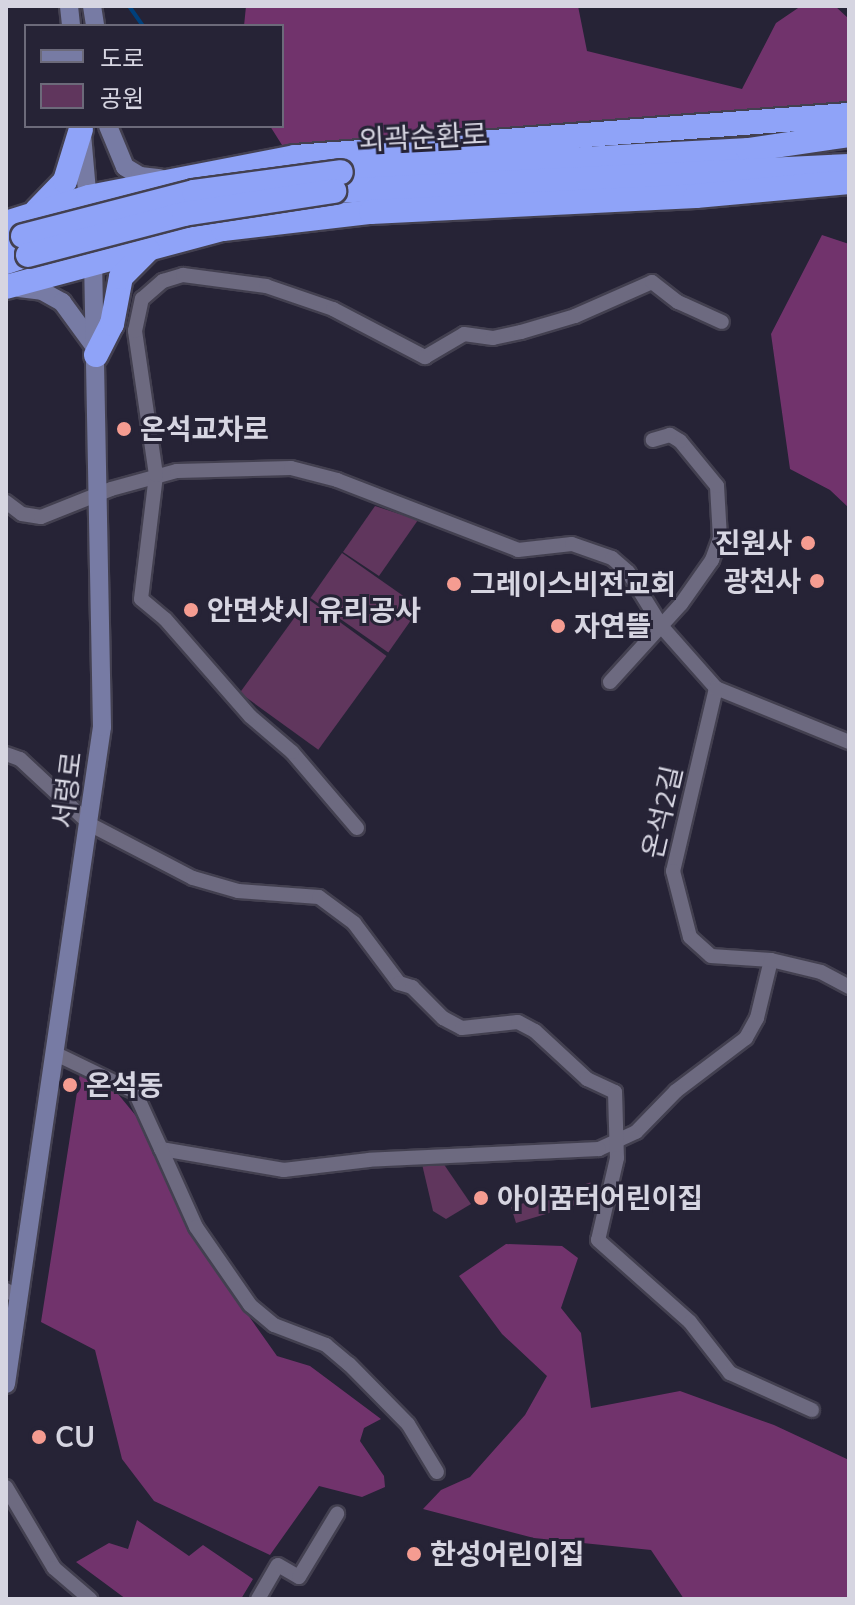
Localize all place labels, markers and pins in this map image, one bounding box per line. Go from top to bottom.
place label: 온석교차로 [140,412,269,446]
marker: 온석교차로 [115,420,133,438]
place label: 진원사 [715,526,792,560]
marker: 진원사 [799,534,817,552]
place label: 광천사 [724,564,801,598]
place label: 그레이스비전교회 [470,567,676,601]
marker: 광천사 [808,572,826,590]
marker: 그레이스비전교회 [445,575,463,593]
place label: 안면샷시 유리공사 [207,593,421,627]
marker: 안면샷시 유리공사 [182,601,200,619]
place label: 자연뜰 [574,609,651,643]
marker: 자연뜰 [549,617,567,635]
place label: 온석동 [86,1068,163,1102]
marker: 온석동 [61,1076,79,1094]
place label: 아이꿈터어린이집 [497,1181,703,1215]
marker: 아이꿈터어린이집 [472,1189,490,1207]
place label: CU [55,1420,95,1454]
marker: CU [30,1428,48,1446]
place label: 한성어린이집 [430,1537,585,1571]
marker: 한성어린이집 [405,1545,423,1563]

